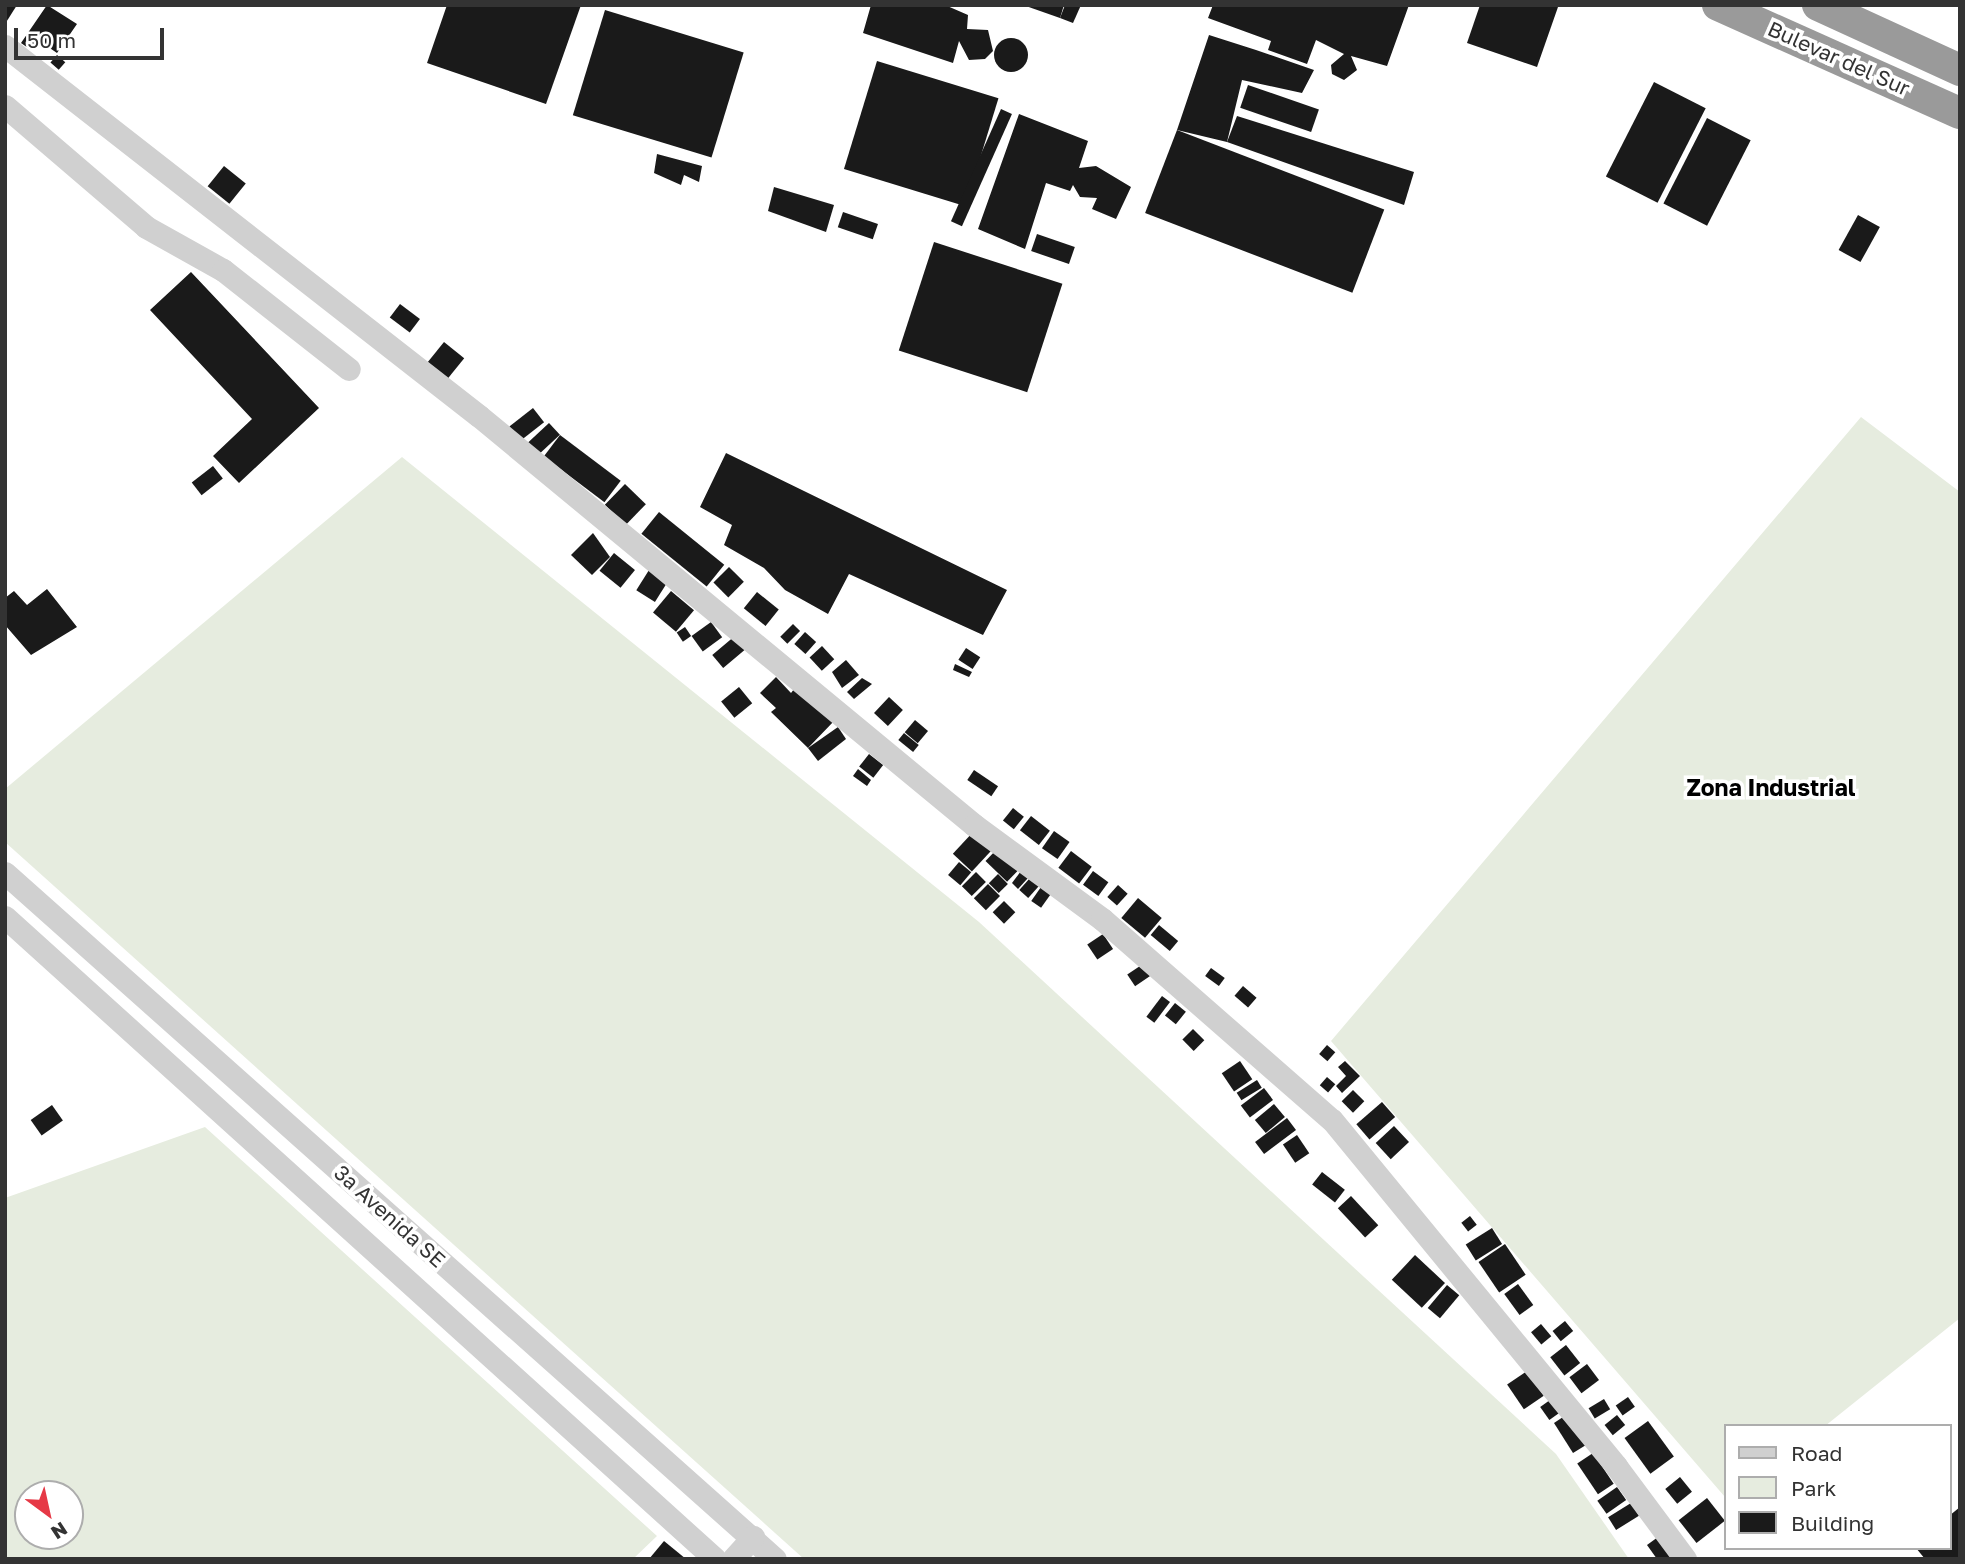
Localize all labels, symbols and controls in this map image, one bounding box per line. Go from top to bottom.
scale bar [18,14,168,58]
street label: Bulevar del Sur [1764,15,1914,101]
text: 50 m [27,27,76,53]
district label: Zona Industrial [1687,773,1855,801]
street label: 3a Avenida SE [329,1160,451,1272]
legend [1724,1424,1951,1550]
text: Road [1791,1440,1842,1466]
text: Park [1791,1475,1836,1501]
north arrow [14,1480,84,1550]
text: Building [1791,1510,1874,1536]
text: N [47,1518,72,1545]

